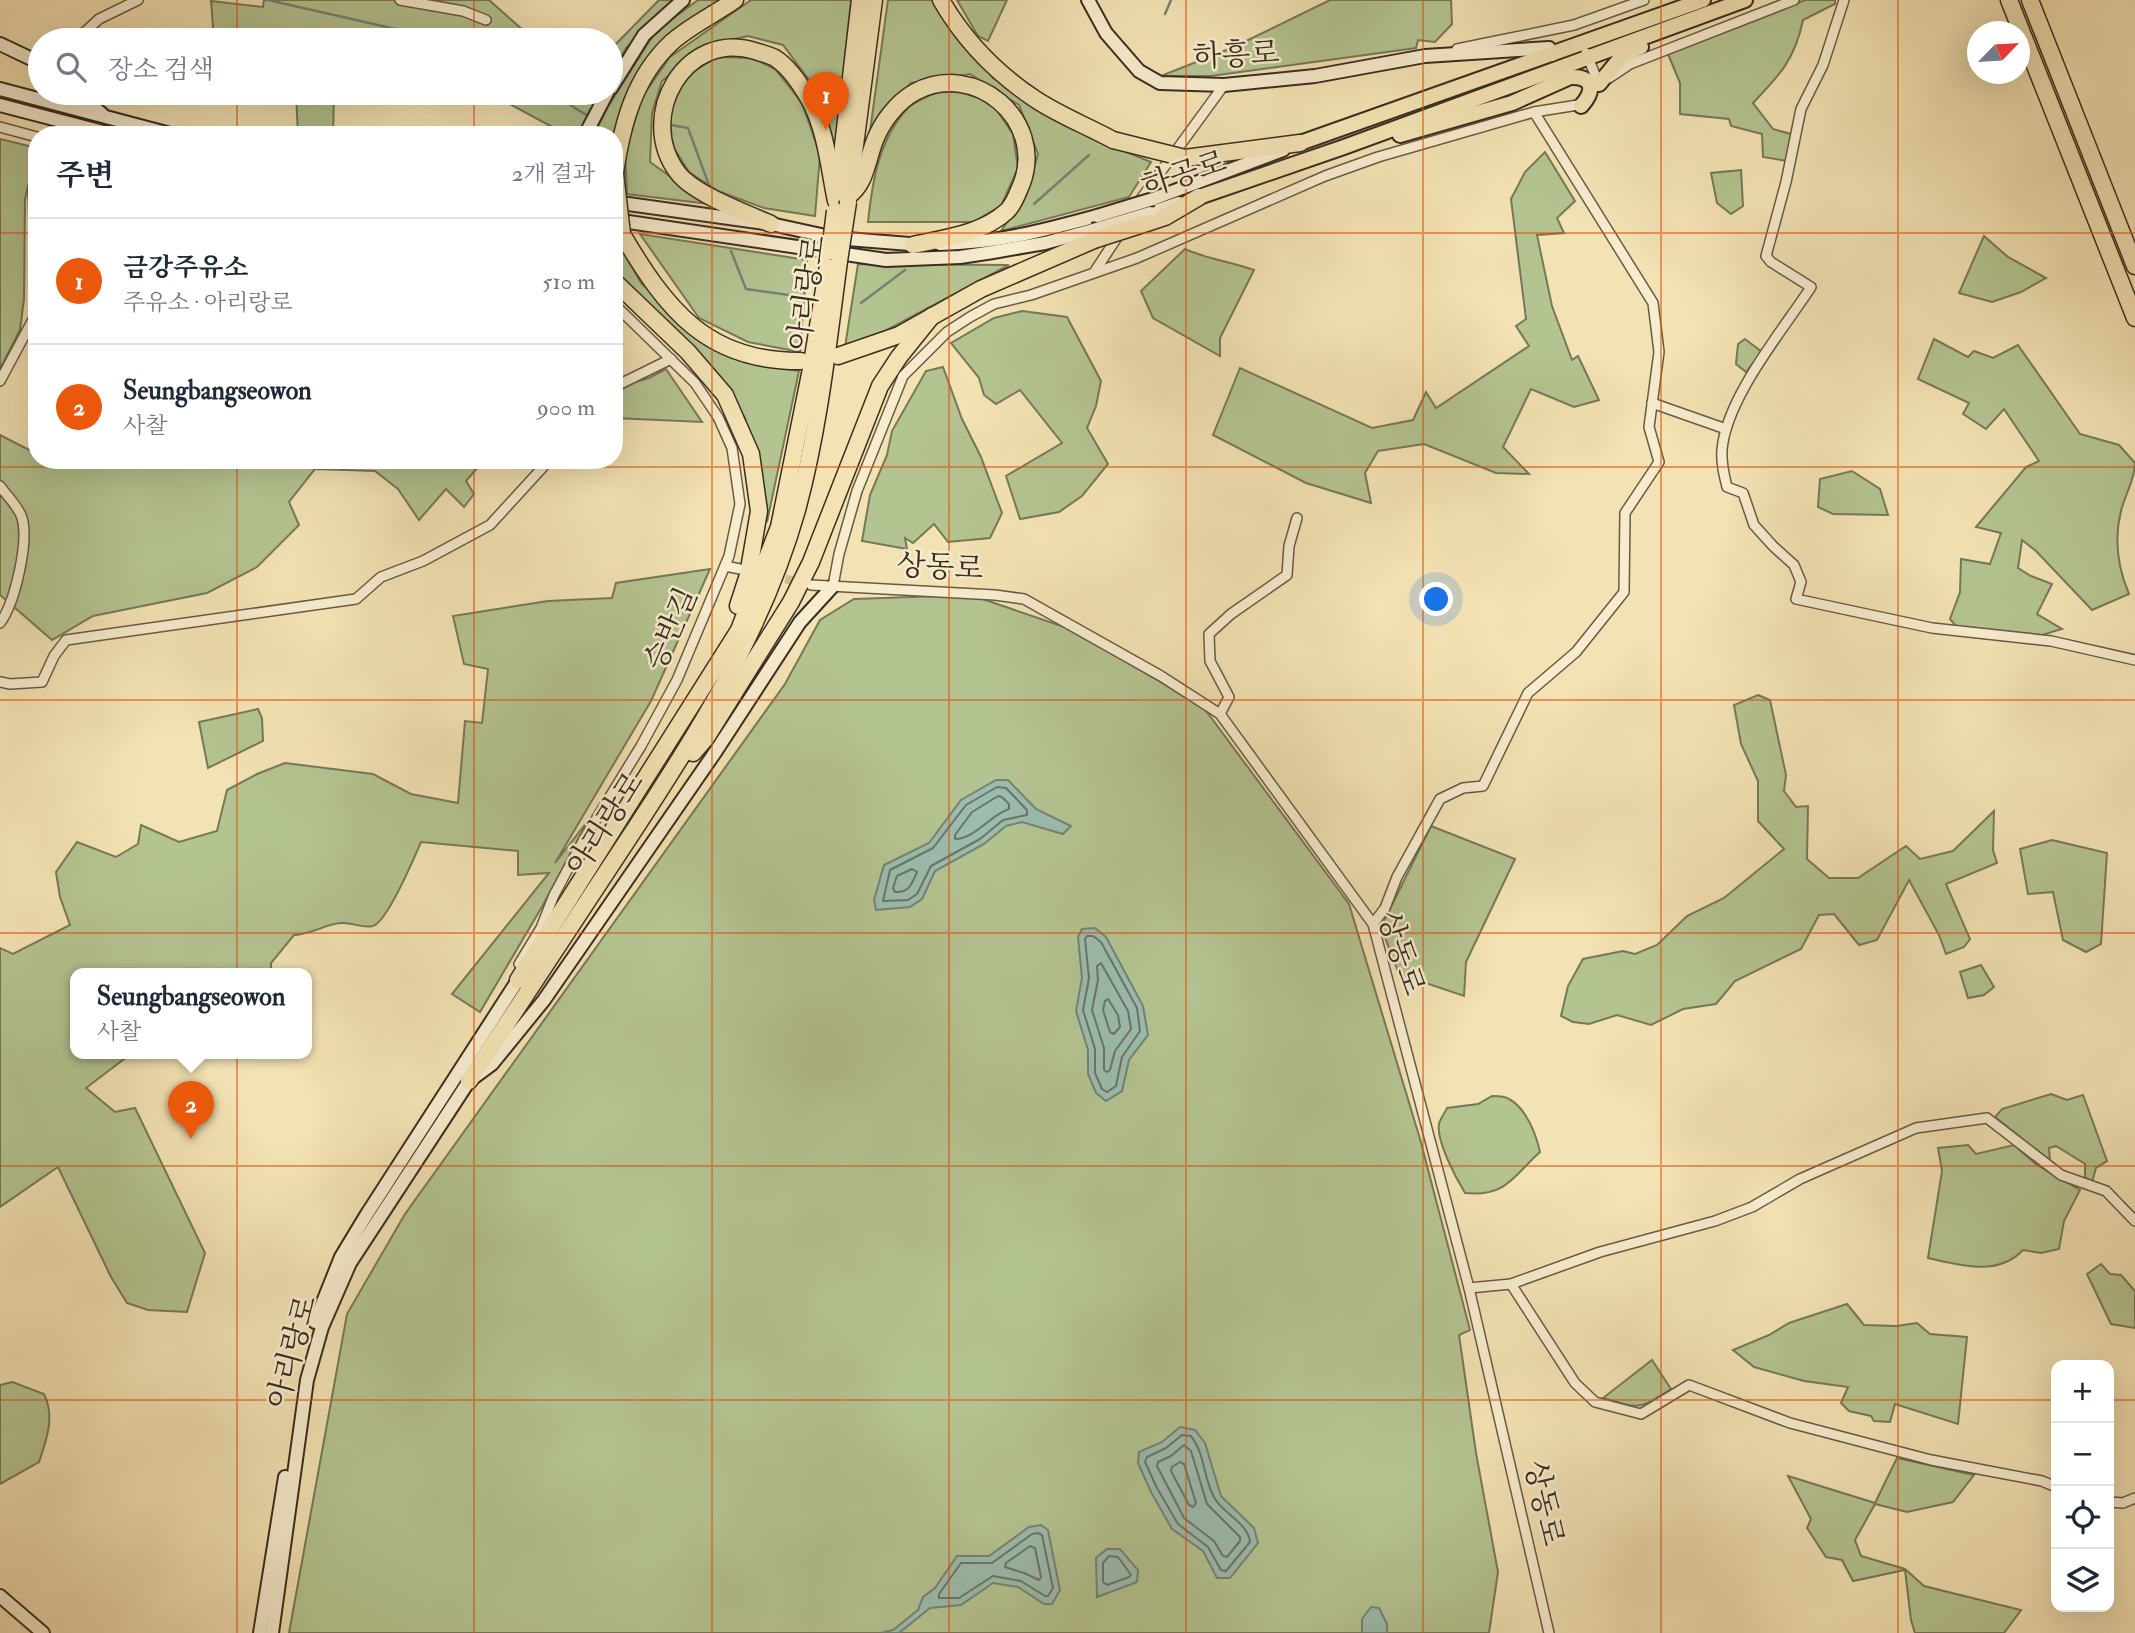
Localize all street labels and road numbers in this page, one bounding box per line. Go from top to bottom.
street label: 하흥로 [1192,34,1280,76]
street label: 하공로 [1137,143,1231,205]
street label: 아리랑로 [781,233,833,353]
street label: 상동로 [896,546,984,588]
street label: 승반길 [636,582,706,676]
street label: 아리랑로 [558,765,652,883]
street label: 상동로 [1369,906,1433,1000]
street label: 아리랑로 [259,1291,325,1413]
street label: 상동로 [1516,1456,1572,1550]

